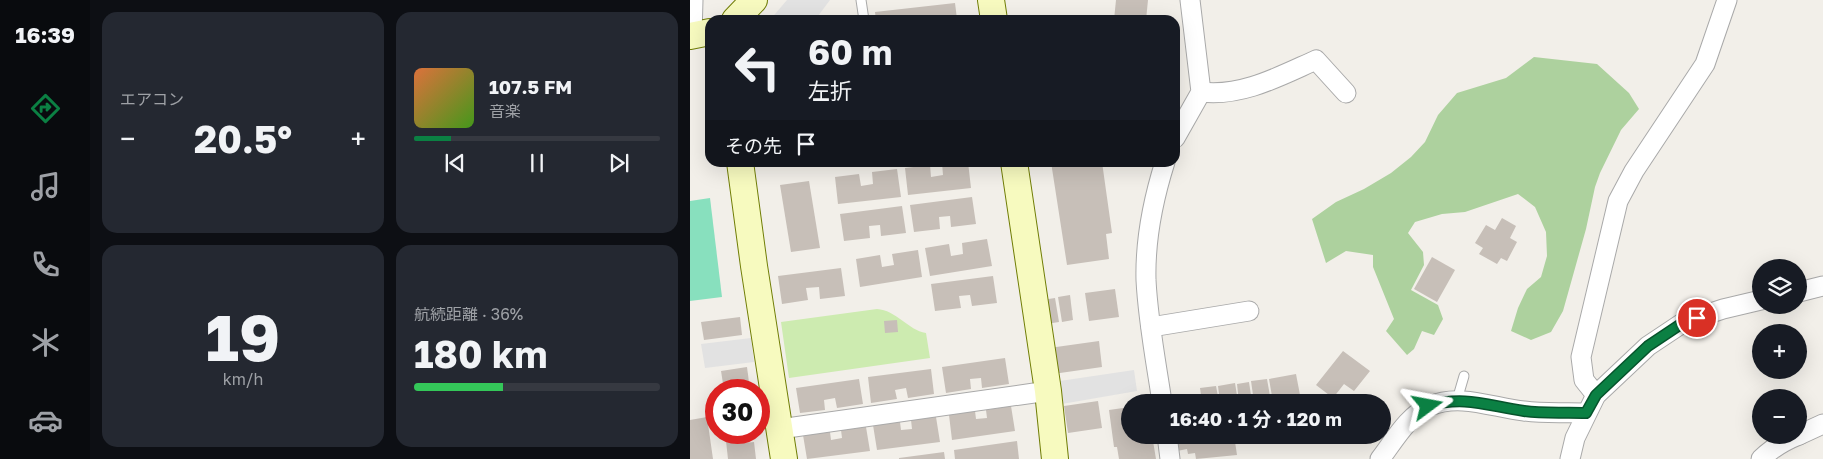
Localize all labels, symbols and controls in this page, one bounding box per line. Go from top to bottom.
text: 16:39 [15,21,75,48]
text: 60 m [808,31,892,73]
icon: left [725,35,790,100]
text: 107.5 FM [489,75,572,98]
text: 左折 [808,77,852,104]
text: エアコン [120,89,184,109]
icon: directions [28,91,63,126]
text: 音楽 [489,101,521,121]
text: 20.5° [194,116,292,161]
text: − [120,122,135,155]
text: + [351,122,366,155]
icon: arrive [792,130,820,158]
text: その先 [725,134,782,157]
icon: previous [441,149,469,177]
icon: pause [523,149,551,177]
icon: next [605,149,633,177]
icon: music [28,169,63,204]
icon: phone [28,247,63,282]
map controls [1752,259,1807,444]
button: layers [1752,259,1807,314]
text: 19 [206,297,280,375]
pin [1676,297,1718,339]
text: 航続距離 · 36% [414,304,523,324]
icon: arrive [1683,304,1711,332]
button: + [1752,324,1807,379]
icon: climate [28,325,63,360]
text: 180 km [414,331,547,376]
text: km/h [223,369,263,389]
speed limit sign: 30 [705,379,770,444]
position arrow [1401,379,1453,431]
button: − [1752,389,1807,444]
icon: car [28,403,63,438]
text: 16:40 · 1 分 · 120 m [1170,407,1342,430]

